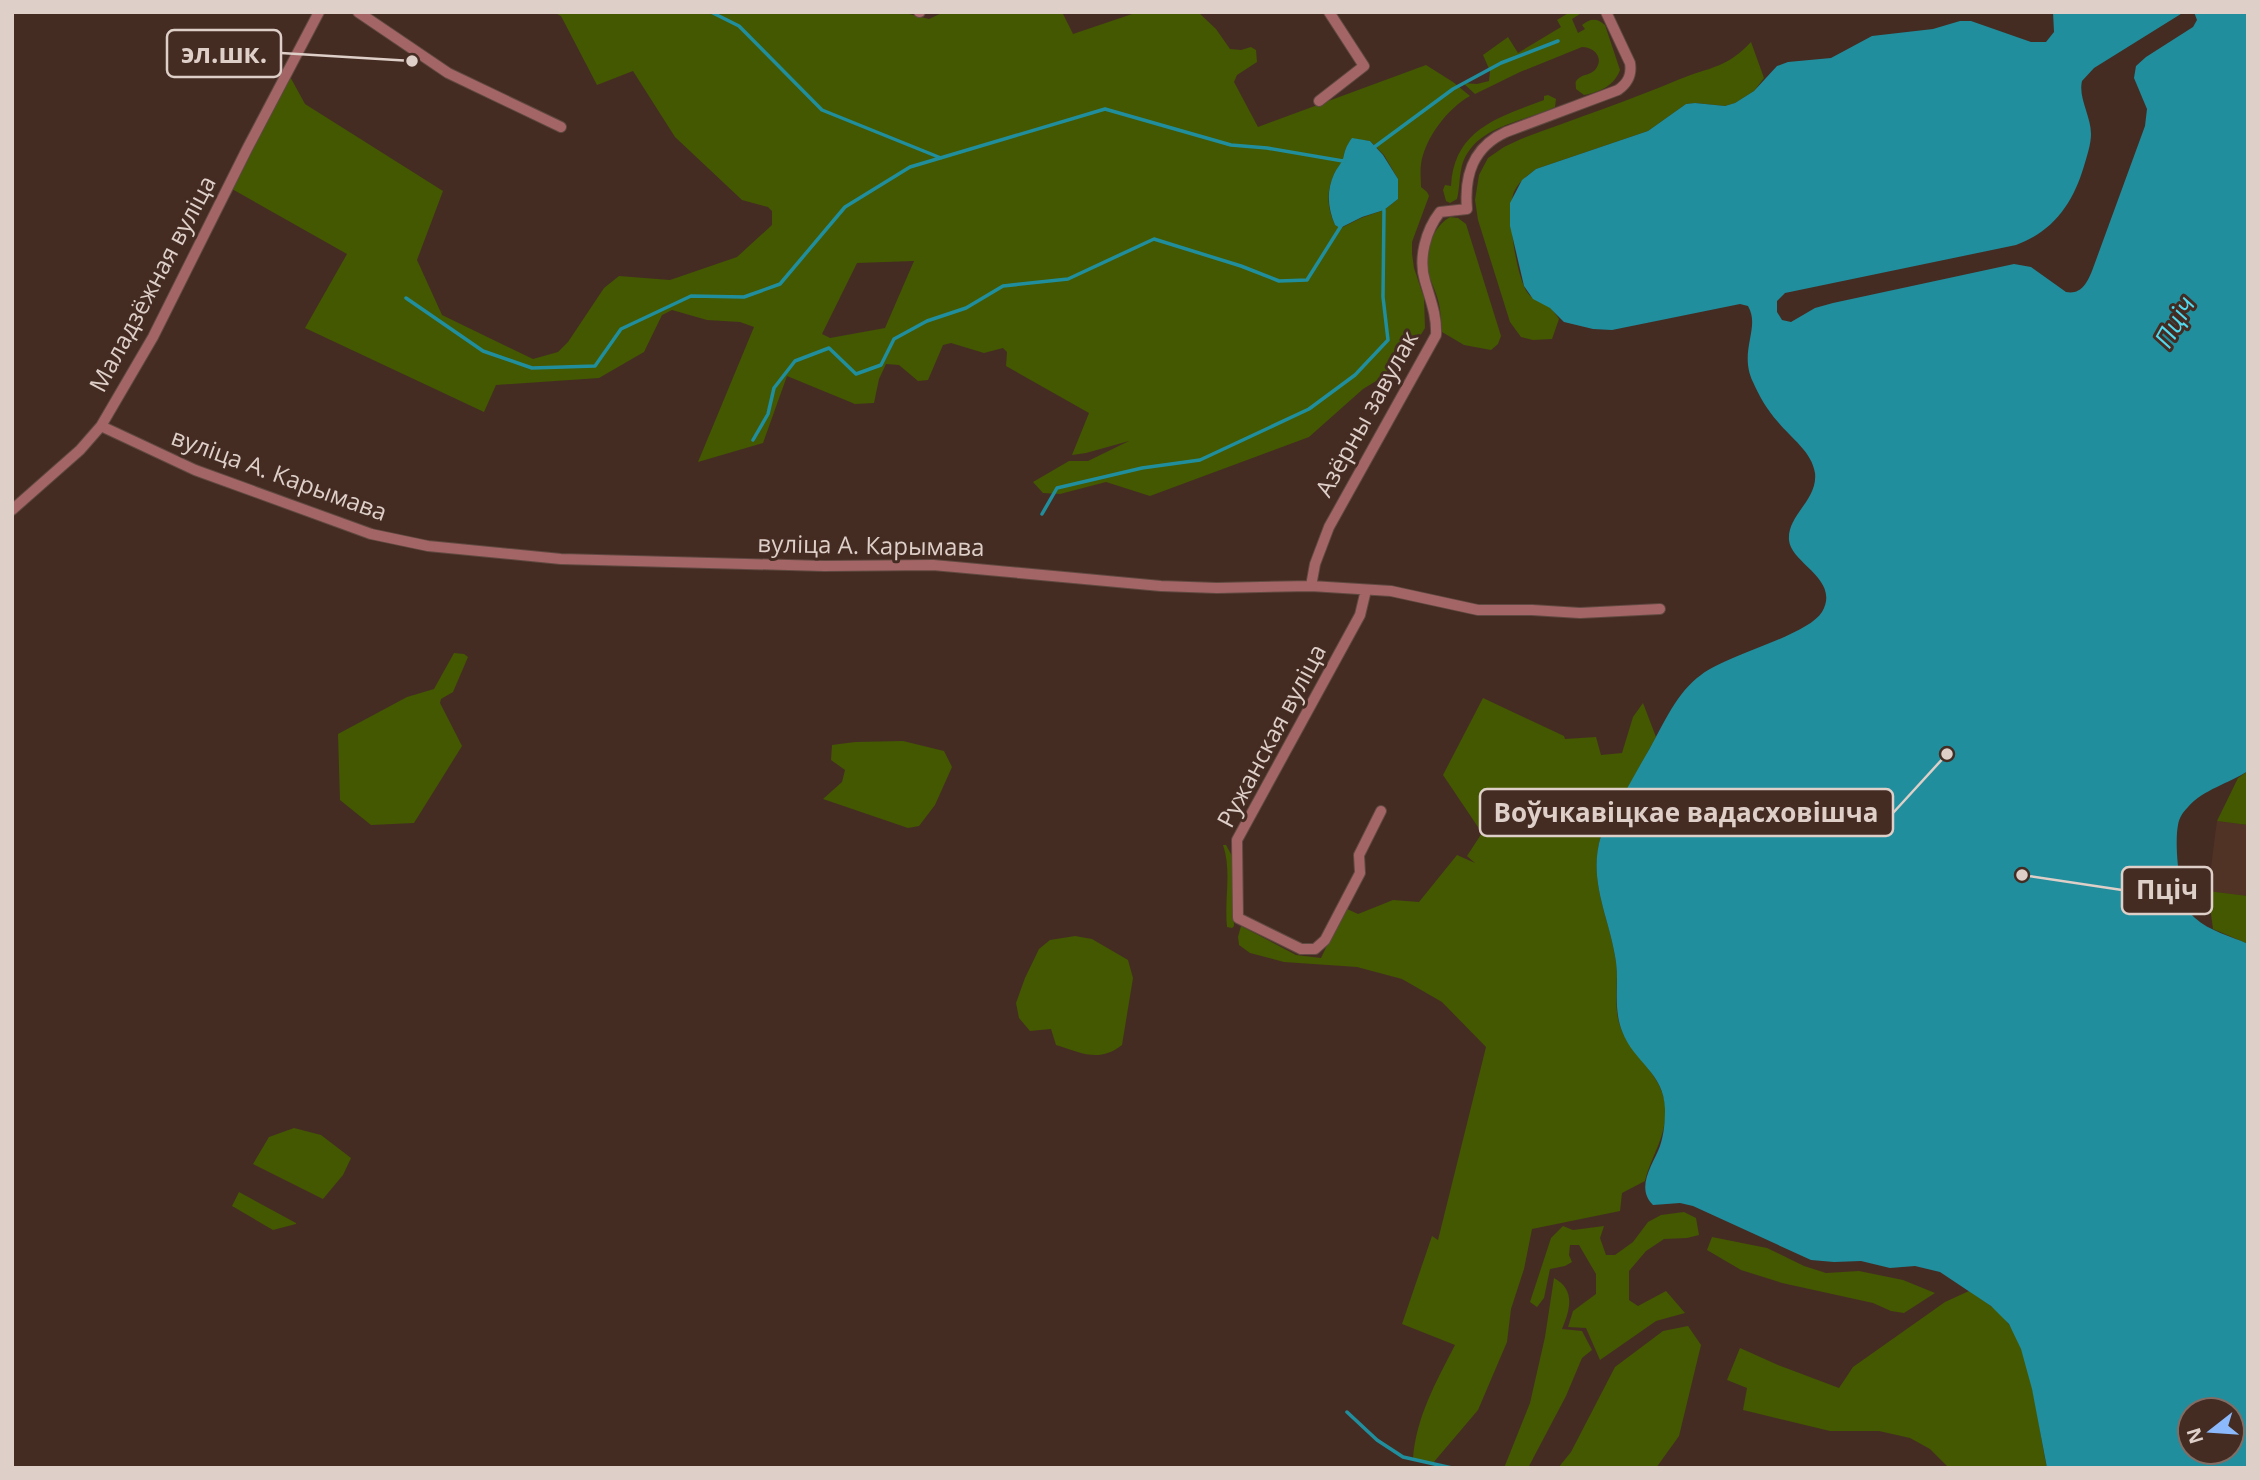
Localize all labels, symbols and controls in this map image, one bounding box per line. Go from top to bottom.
callout: эл.шк. [167,30,281,77]
text: эл.шк. [181,35,267,71]
street label: Маладзёжная вуліца [81,169,223,397]
water label: Пціч [2145,289,2203,354]
street label: Азёрны завулак [1306,324,1425,502]
street label: вуліца А. Карымава [167,419,392,528]
street label: вуліца А. Карымава [757,526,985,563]
street label: Ружанская вуліца [1208,638,1333,833]
callout: Воўчкавіцкае вадасховішча [1480,789,1893,836]
text: Воўчкавіцкае вадасховішча [1493,794,1879,830]
callout: Пціч [2122,867,2212,914]
text: Пціч [2136,871,2198,907]
north arrow [2176,1396,2246,1466]
text: N [2180,1425,2209,1447]

